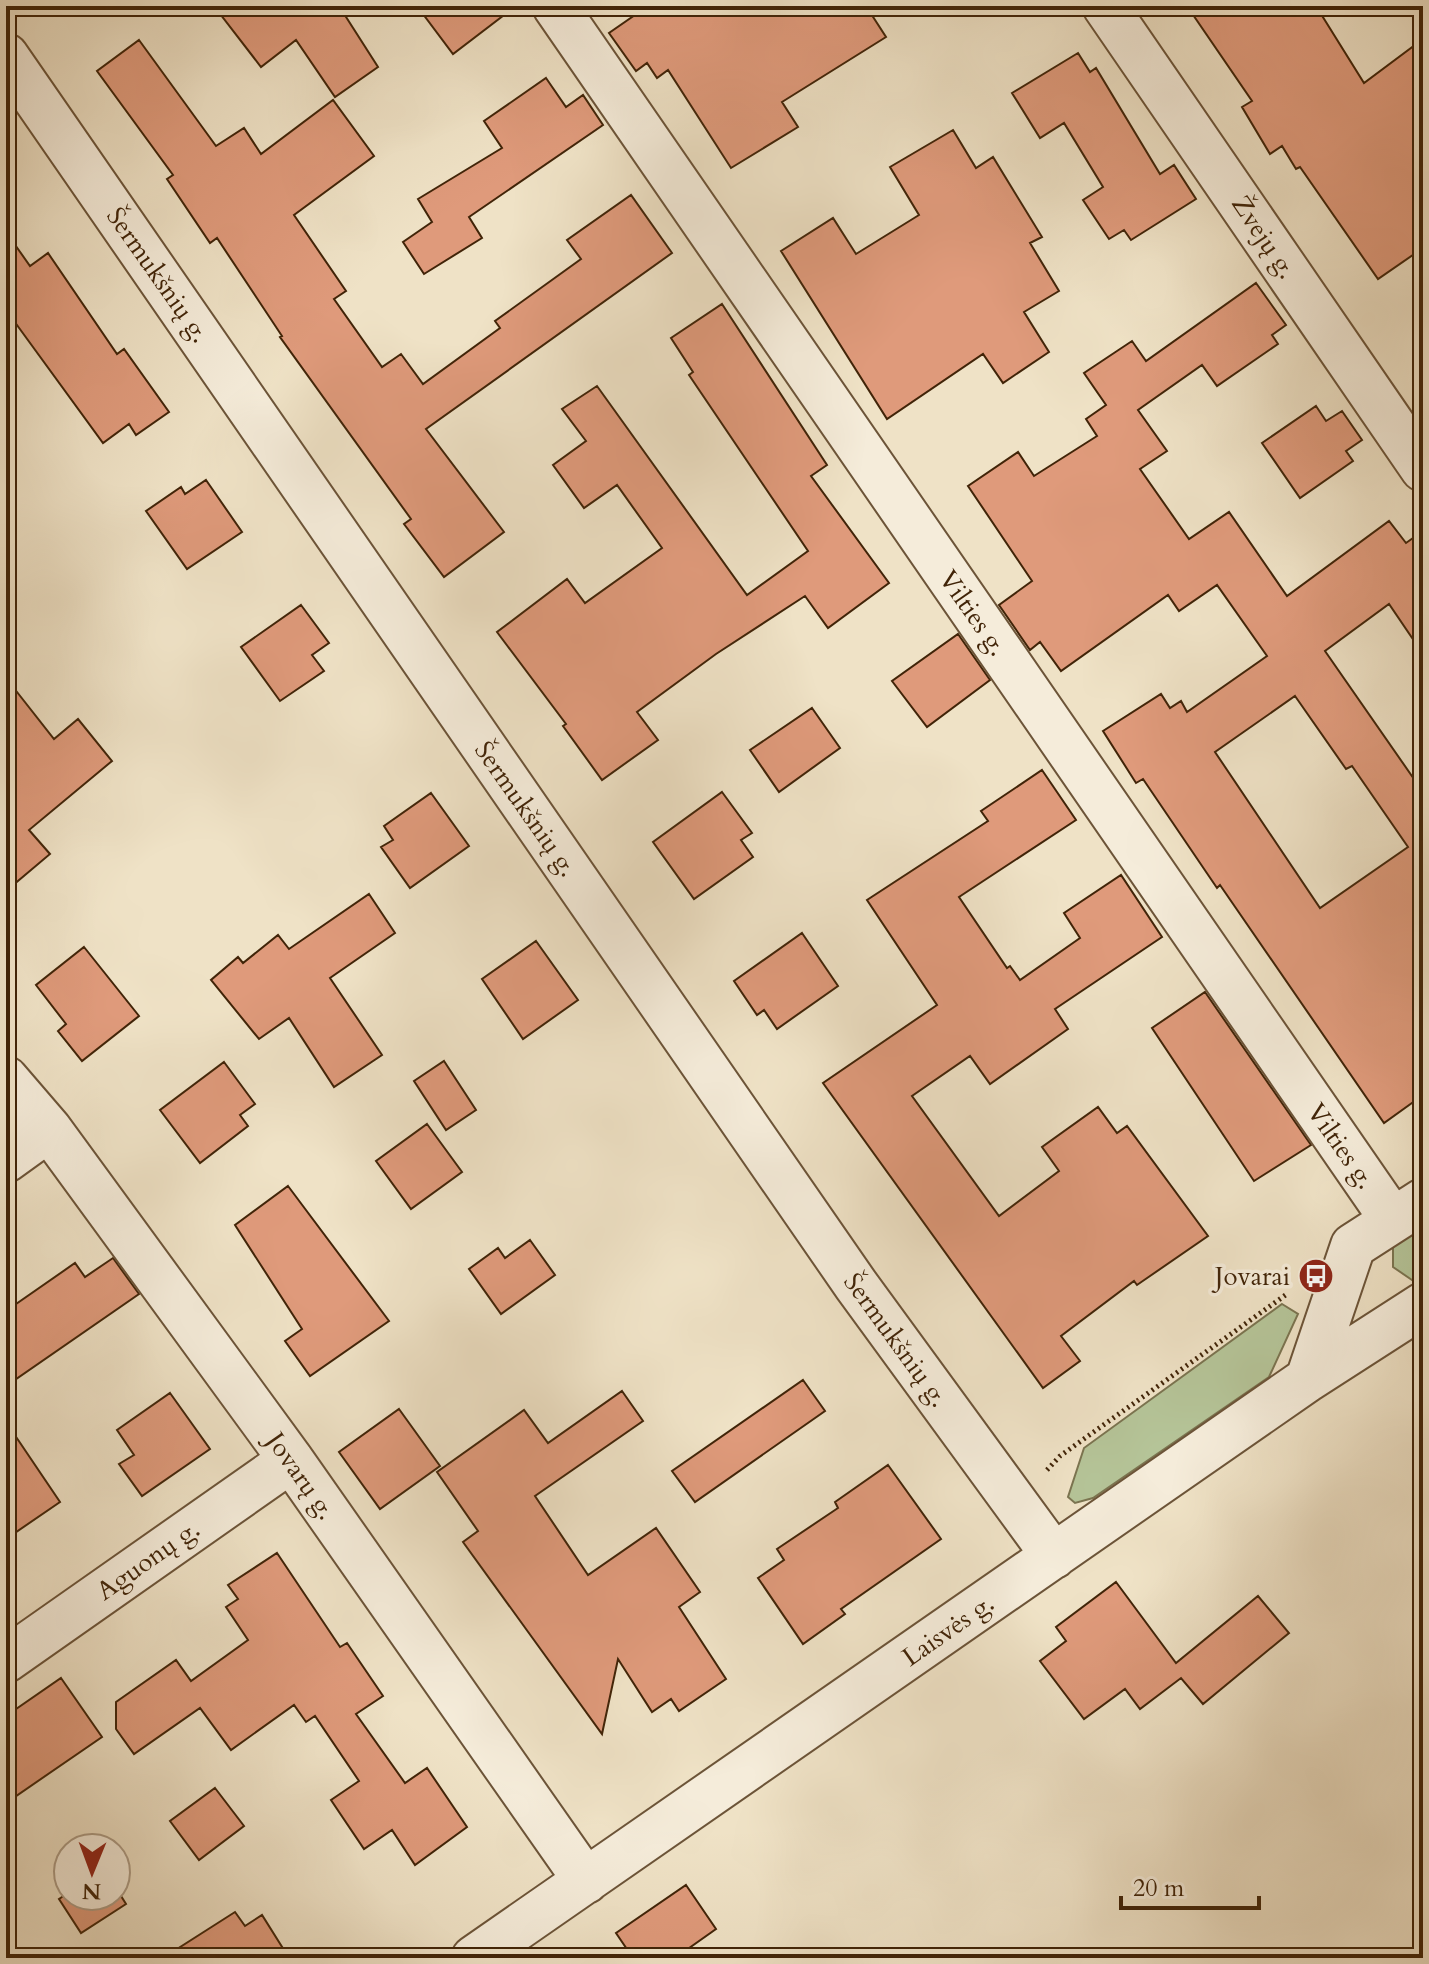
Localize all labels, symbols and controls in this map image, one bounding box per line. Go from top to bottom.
street label: Žvejų g. [1223,189,1305,285]
street label: Šermukšnių g. [98,200,218,350]
street label: Vilties g. [931,563,1015,663]
street label: Šermukšnių g. [466,734,586,884]
street label: Vilties g. [1299,1096,1383,1196]
bus stop icon: Jovarai [1297,1257,1335,1295]
place label: Jovarai [1211,1259,1290,1294]
street label: Šermukšnių g. [835,1266,957,1414]
street label: Jovarų g. [256,1422,344,1527]
street label: Aguonų g. [89,1512,207,1608]
street label: Laisvės g. [895,1586,1001,1674]
north arrow [52,1832,132,1912]
scale bar [1121,1860,1259,1910]
text: 20 m [1133,1872,1185,1905]
text: N [82,1876,101,1906]

